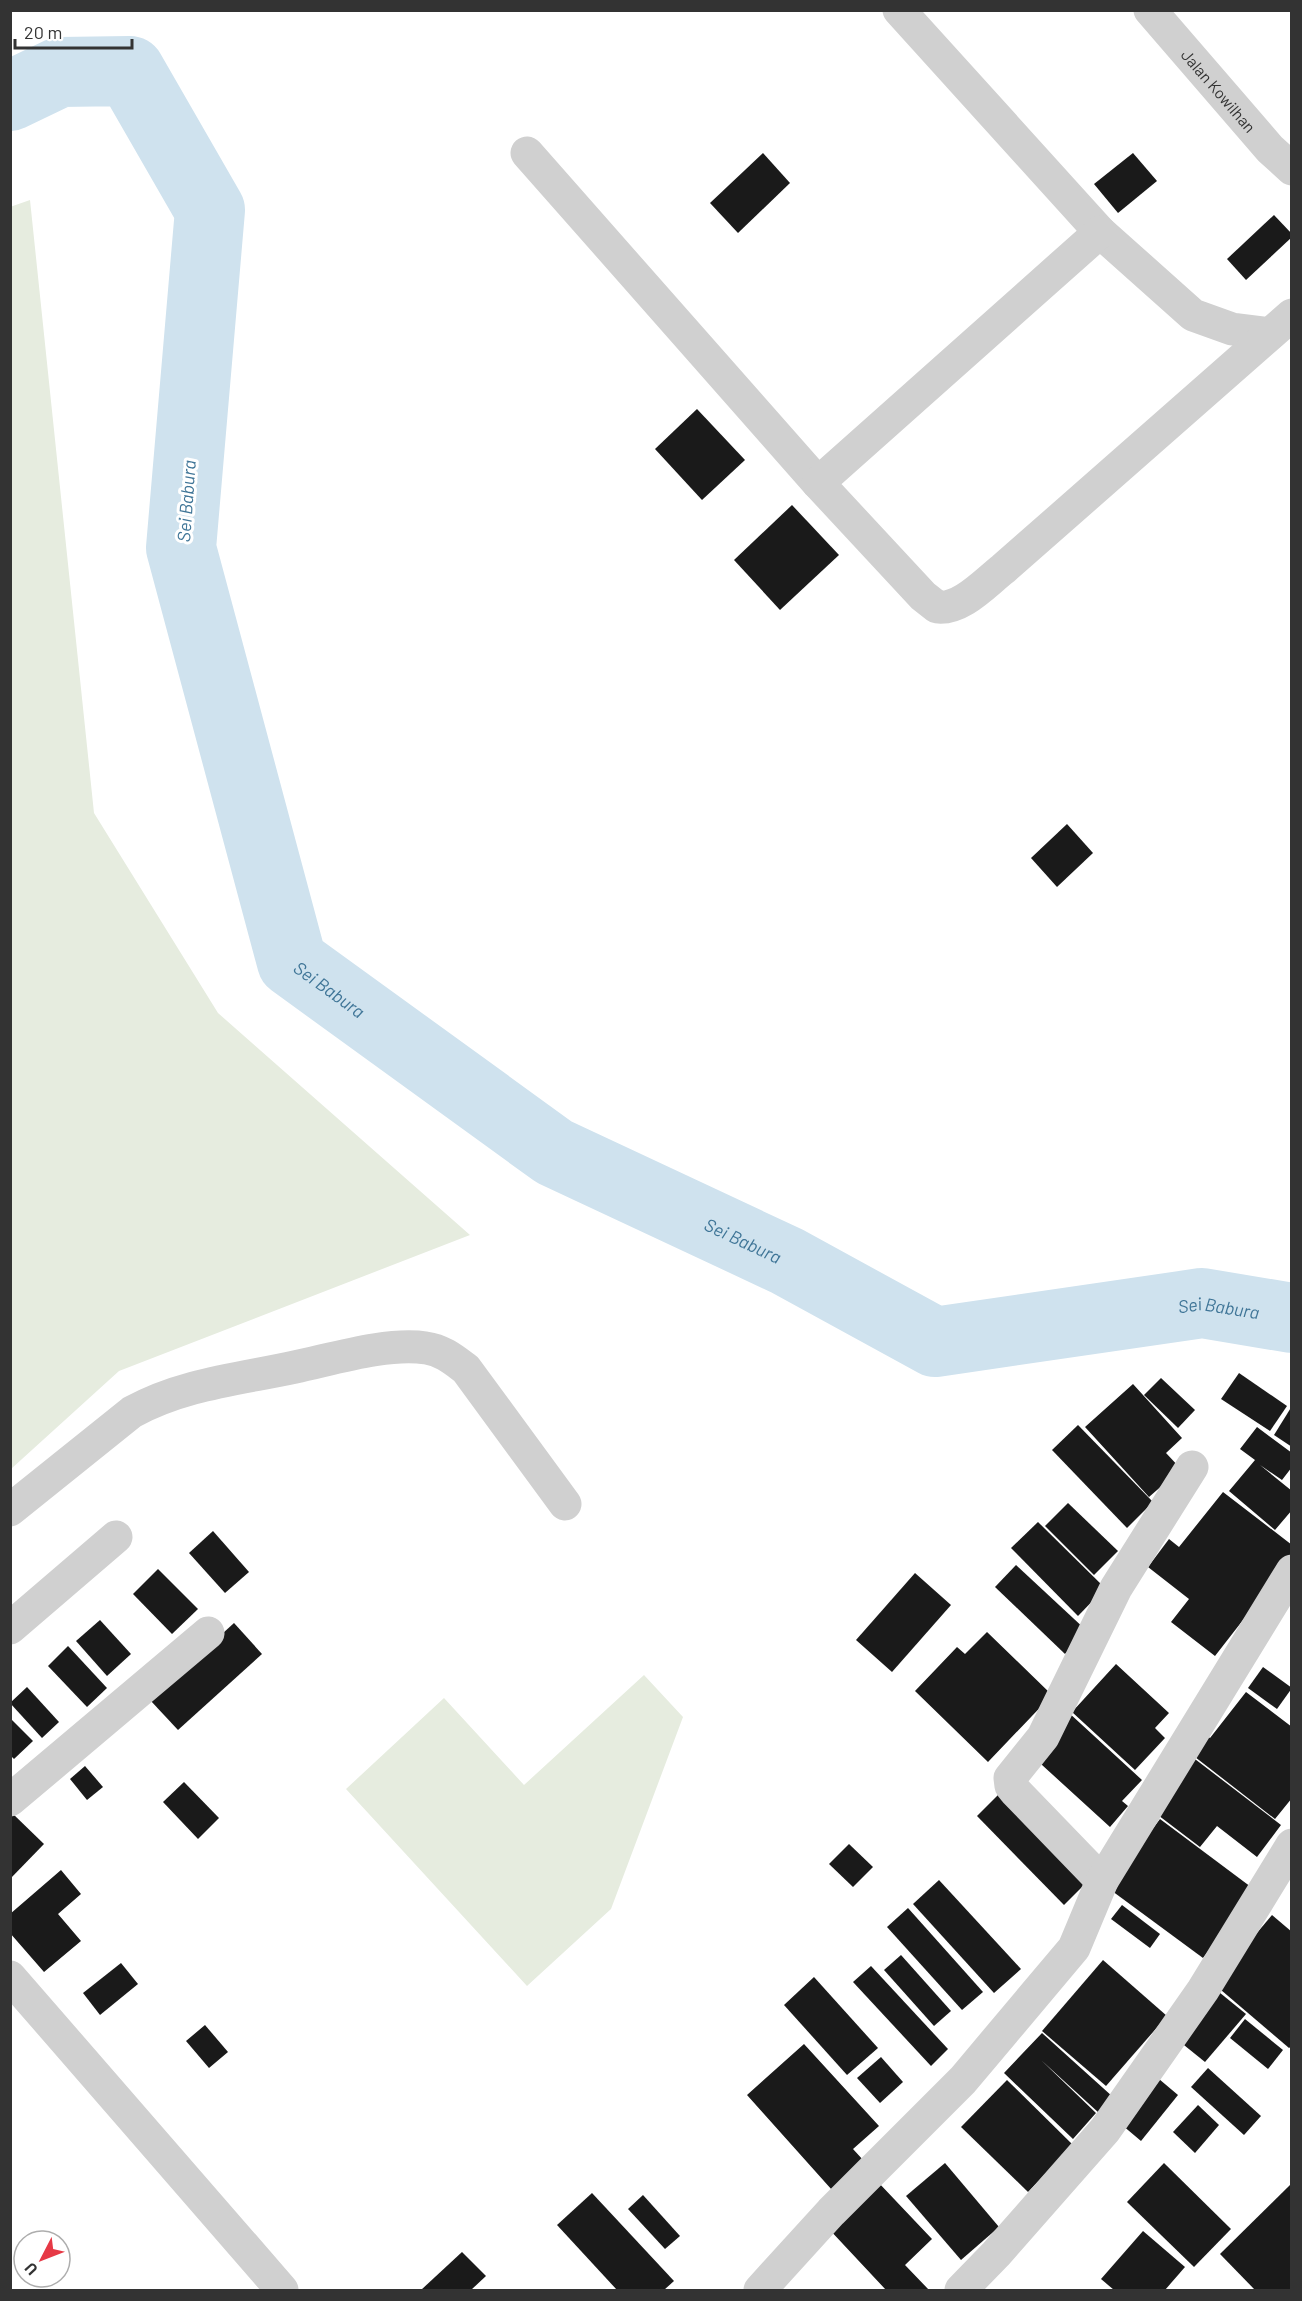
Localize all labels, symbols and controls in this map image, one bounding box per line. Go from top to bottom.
scale bar [15,12,132,50]
text: 20 m [24,21,62,43]
street label: Jalan Kowilhan [1178,45,1260,136]
water label: Sei Babura [172,459,200,543]
water label: Sei Babura [290,956,369,1022]
water label: Sei Babura [701,1213,785,1268]
water label: Sei Babura [1176,1292,1261,1323]
north arrow [12,2229,72,2289]
text: U [20,2259,41,2279]

